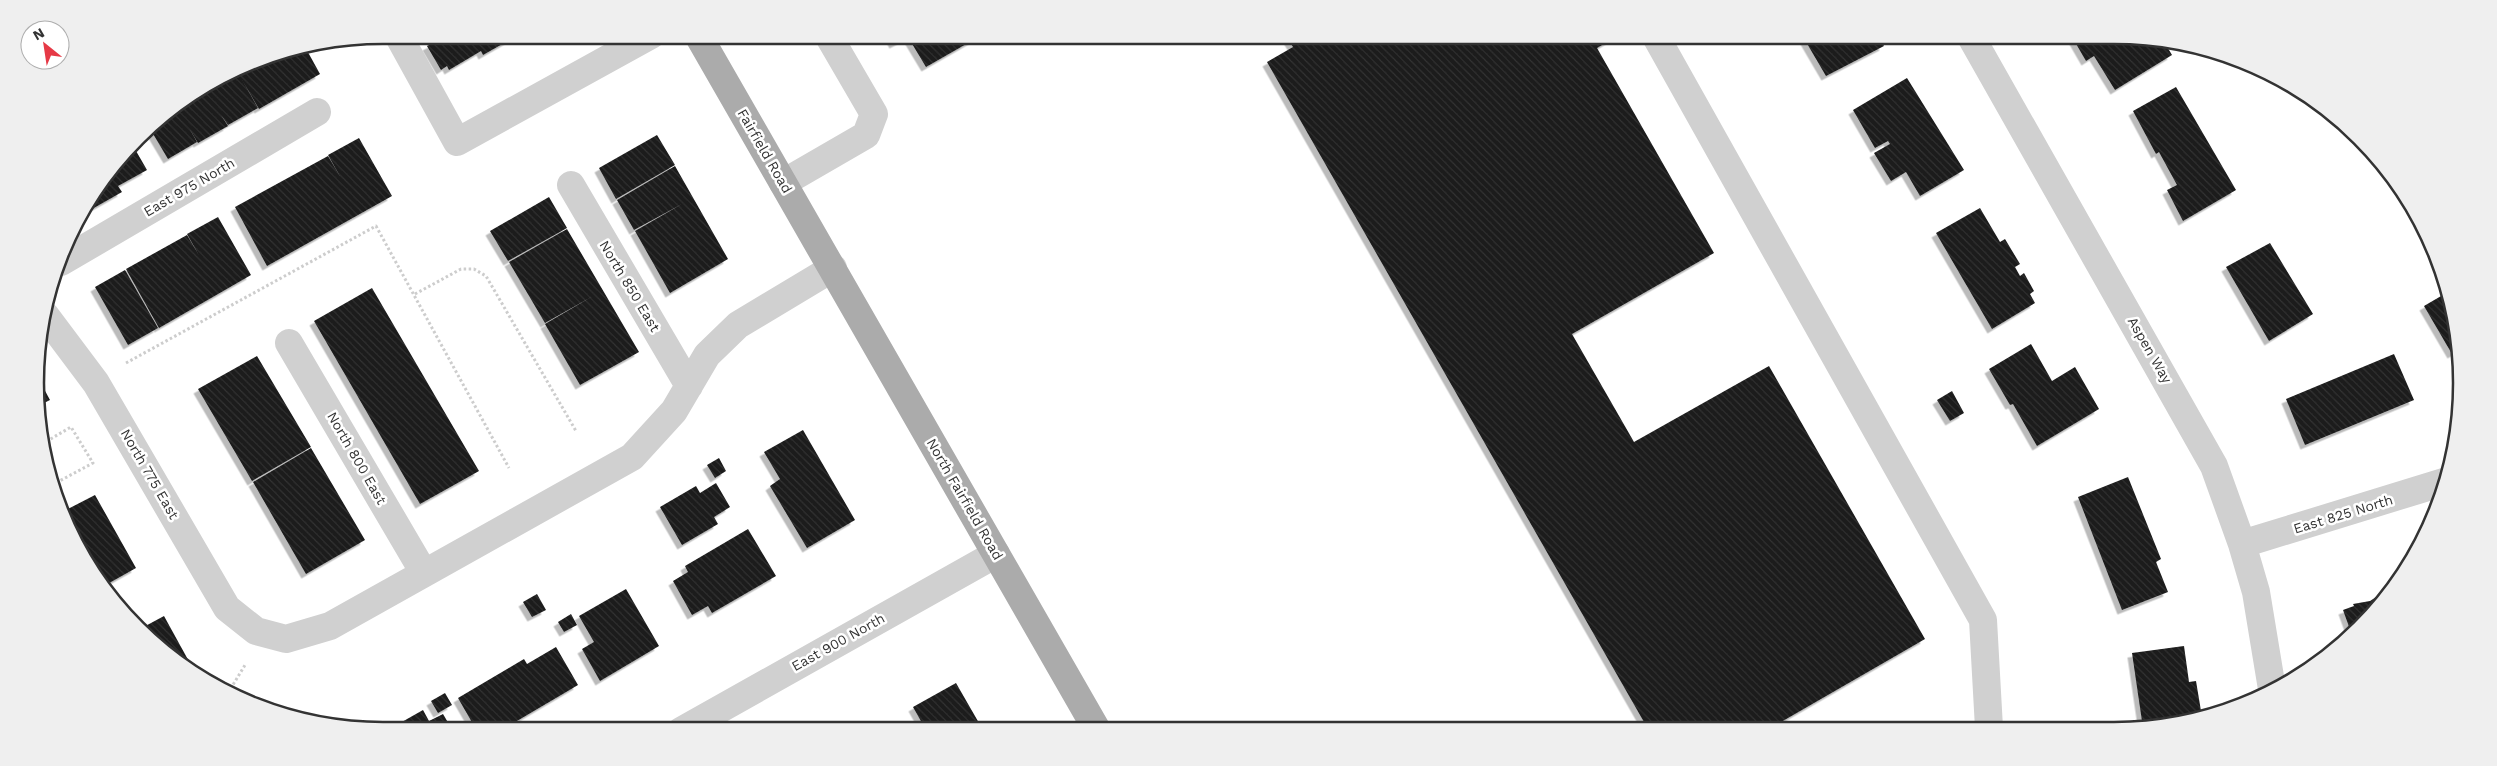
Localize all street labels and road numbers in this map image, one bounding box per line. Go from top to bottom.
street label: Fairfield Road [734,106,796,196]
street label: East 975 North [141,154,237,220]
street label: North 850 East [596,238,664,335]
street label: Aspen Way [2125,314,2176,387]
street label: North 800 East [324,409,390,507]
street label: North 775 East [118,426,182,522]
street label: North Fairfield Road [924,435,1006,563]
street label: East 825 North [2291,491,2395,537]
street label: East 900 North [789,610,887,674]

